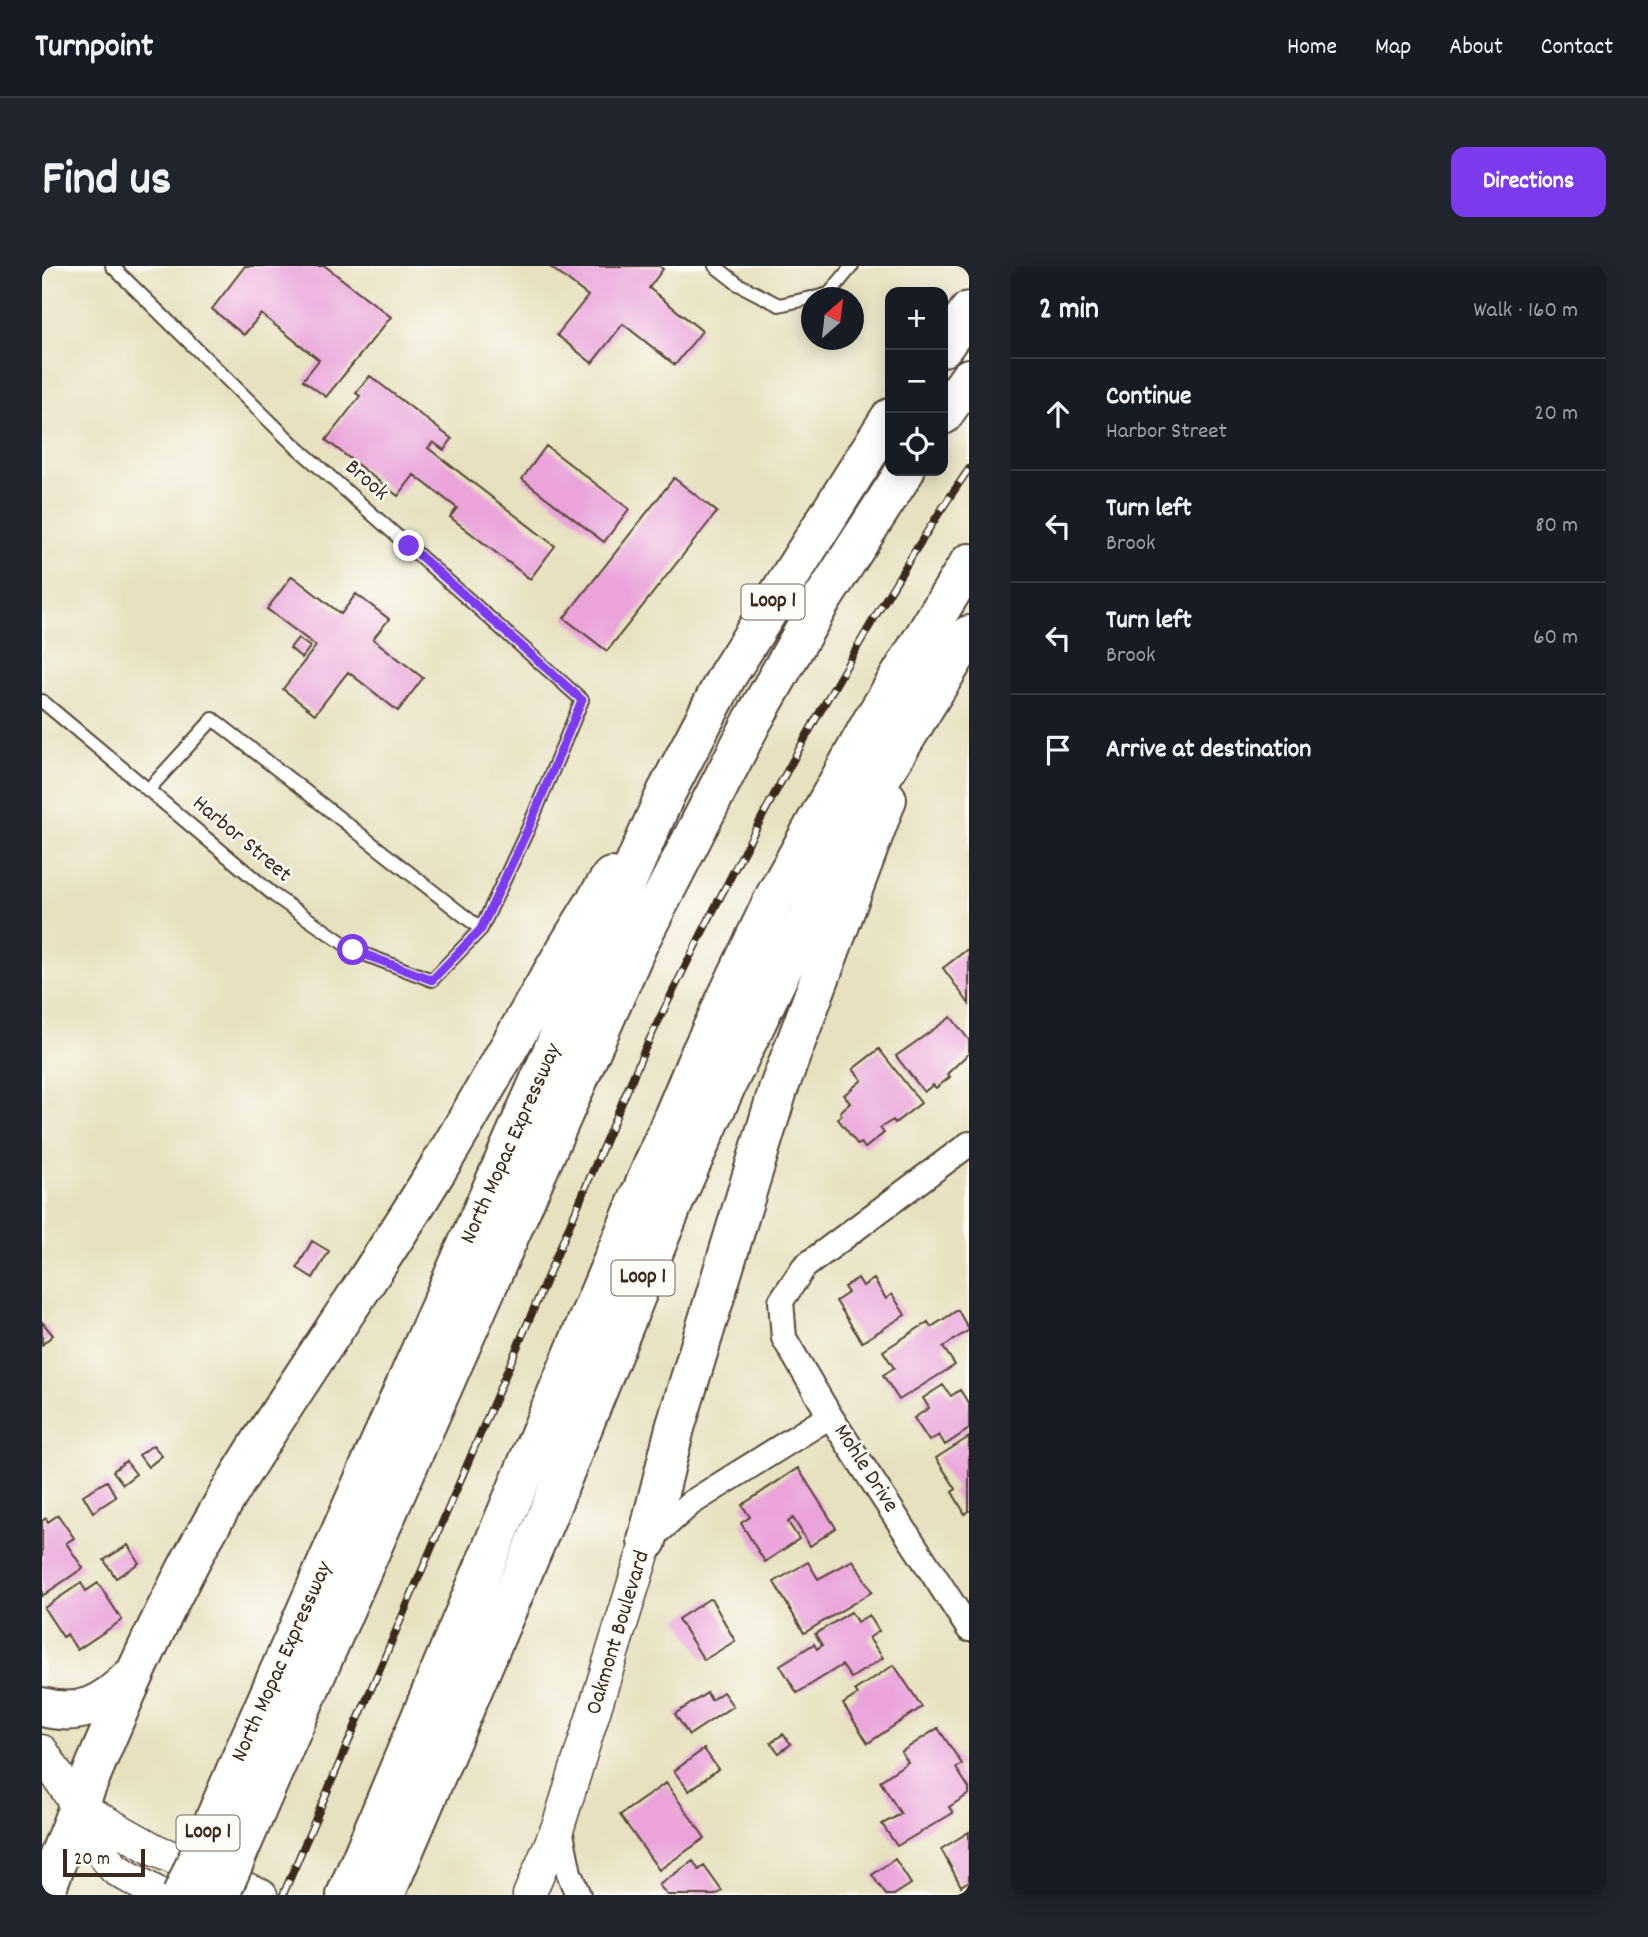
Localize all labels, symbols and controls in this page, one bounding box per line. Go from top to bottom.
text: Turnpoint [35,25,153,72]
text: Home [1287,31,1337,65]
text: Map [1375,31,1411,65]
text: About [1449,31,1503,65]
text: Contact [1541,31,1613,65]
text: Find us [42,147,171,217]
button: Directions [1451,147,1606,217]
north arrow [801,287,864,350]
map controls [885,287,948,476]
button: + [885,287,948,350]
text: 2 min [1039,290,1099,333]
text: Walk · 160 m [1473,295,1578,328]
button: − [885,350,948,413]
text: Continue [1106,379,1191,416]
icon: ahead [1039,395,1077,433]
text: 20 m [1534,398,1578,431]
button: locate [885,413,948,476]
text: Harbor Street [1106,416,1227,449]
street label: Brook [337,452,395,510]
text: Turn left [1106,491,1192,528]
icon: left [1039,507,1077,545]
text: 80 m [1535,510,1578,543]
text: Brook [1106,528,1155,561]
route end [393,530,424,561]
road number: Loop 1 [742,584,804,620]
text: Turn left [1106,603,1192,640]
icon: left [1039,619,1077,657]
text: 60 m [1533,622,1578,655]
text: Brook [1106,640,1155,673]
icon: arrive [1039,731,1077,769]
text: Arrive at destination [1106,732,1311,769]
street label: Harbor Street [184,788,298,892]
route start [337,934,368,965]
street label: North Mopac Expressway [453,1038,571,1250]
road number: Loop 1 [612,1261,674,1296]
street label: Mohle Drive [824,1418,906,1520]
street label: Oakmont Boulevard [578,1547,660,1719]
street label: North Mopac Expressway [224,1556,342,1768]
road number: Loop 1 [176,1816,240,1850]
scale bar [63,1846,145,1878]
text: 20 m [74,1847,110,1874]

